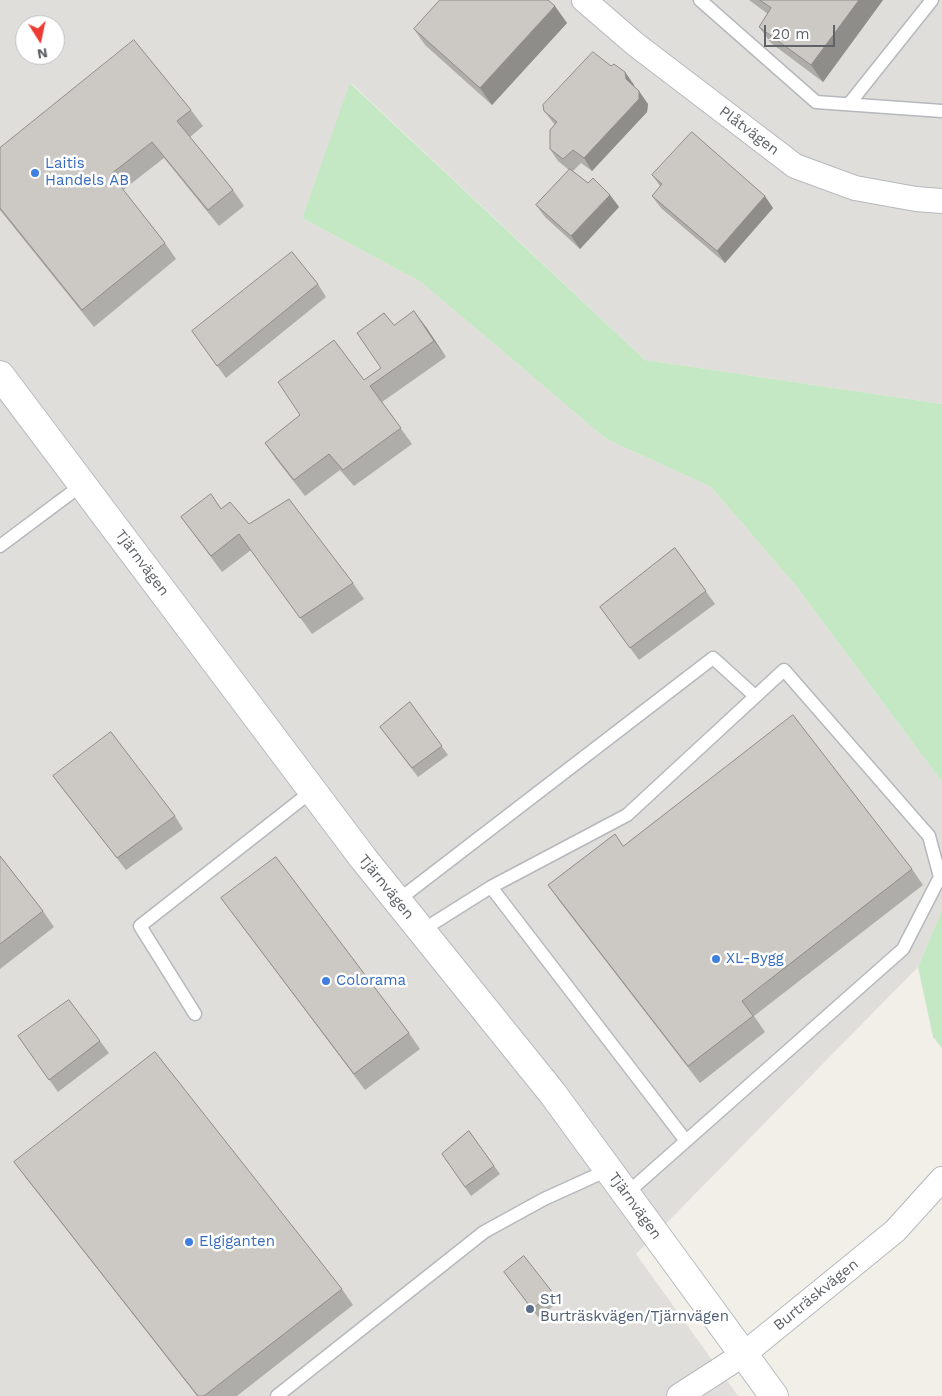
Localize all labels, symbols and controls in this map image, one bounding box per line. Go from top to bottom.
north arrow [15,15,65,65]
scale bar [767,15,838,47]
text: 20 m [772,25,810,43]
text: N [36,45,49,63]
street label: Plåtvägen [716,103,782,159]
place label: Laitis Handels AB [45,155,129,190]
marker: Laitis Handels AB [29,167,41,179]
street label: Tjärnvägen [111,526,173,600]
street label: Tjärnvägen [354,851,418,923]
place label: XL-Bygg [726,950,784,968]
marker: XL-Bygg [710,953,722,965]
place label: Colorama [336,972,406,990]
marker: Colorama [320,975,332,987]
street label: Tjärnvägen [605,1169,665,1243]
place label: Elgiganten [199,1233,275,1251]
marker: Elgiganten [183,1236,195,1248]
street label: Burträskvägen [770,1255,862,1335]
place label: St1 Burträskvägen/Tjärnvägen [540,1291,729,1326]
marker: St1 Burträskvägen/Tjärnvägen [524,1303,536,1315]

